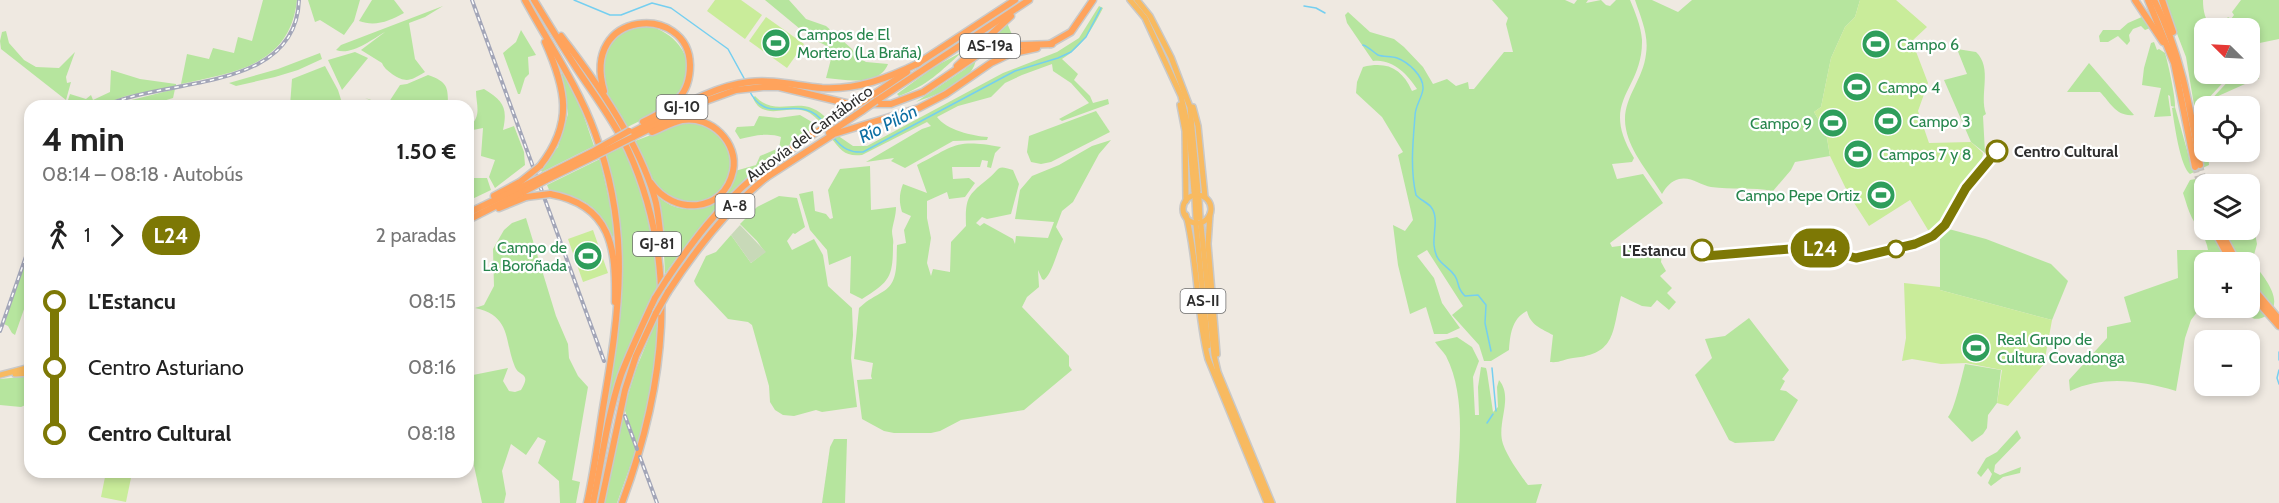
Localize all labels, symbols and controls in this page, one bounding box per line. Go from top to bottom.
north arrow [2194,18,2260,84]
map controls [2194,18,2260,396]
place label: Campos de El Mortero (La Braña) [797,25,922,62]
sports icon: Campos de El Mortero (La Braña) [760,27,792,59]
sports icon: Campo 6 [1860,28,1892,60]
road number: AS-19a [960,34,1020,58]
place label: Campo 6 [1897,35,1959,54]
sports icon: Campo 4 [1841,71,1873,103]
place label: Campo 4 [1878,78,1940,97]
street label: Autovía del Cantábrico [742,81,876,186]
road number: GJ-10 [656,95,708,119]
button: locate [2194,96,2260,162]
water label: Río Pilón [855,100,921,148]
sports icon: Campo 3 [1872,105,1904,137]
sports icon: Campo 9 [1817,107,1849,139]
place label: Campo 3 [1909,112,1971,131]
place label: Campo 9 [1750,114,1812,133]
text: 4 min [42,119,125,159]
text: 1.50 € [397,138,456,165]
sports icon: Campos 7 y 8 [1842,138,1874,170]
marker: Centro Cultural [1986,140,2008,162]
place label: Centro Cultural [2014,142,2118,161]
place label: Campos 7 y 8 [1879,145,1972,164]
text: 08:14 – 08:18 · Autobús [42,162,243,186]
button: layers [2194,174,2260,240]
sports icon: Campo Pepe Ortiz [1865,179,1897,211]
place label: Campo Pepe Ortiz [1736,186,1860,205]
road number: A-8 [716,194,754,218]
icon: walk [42,219,75,252]
icon: forward [100,219,133,252]
text: 1 [84,223,91,247]
text: L24 [154,223,188,248]
text: 2 paradas [376,223,456,247]
line badge: L24 [1786,228,1854,268]
road number: GJ-81 [633,232,681,256]
text: L24 [1803,236,1837,261]
place label: Campo de La Boroñada [483,238,567,275]
marker: L'Estancu [1691,239,1713,261]
sports icon: Campo de La Boroñada [572,240,604,272]
unlabelled marker [1887,240,1905,258]
place label: L'Estancu [1622,241,1686,260]
button: + [2194,252,2260,318]
text: L'Estancu [88,288,176,315]
text: 08:15 [408,289,456,313]
road number: AS-II [1180,289,1226,313]
place label: Real Grupo de Cultura Covadonga [1997,330,2125,367]
button: − [2194,330,2260,396]
sports icon: Real Grupo de Cultura Covadonga [1960,332,1992,364]
text: Centro Asturiano [88,354,244,381]
text: 08:16 [408,355,456,379]
text: Centro Cultural [88,420,231,447]
text: 08:18 [407,421,456,445]

